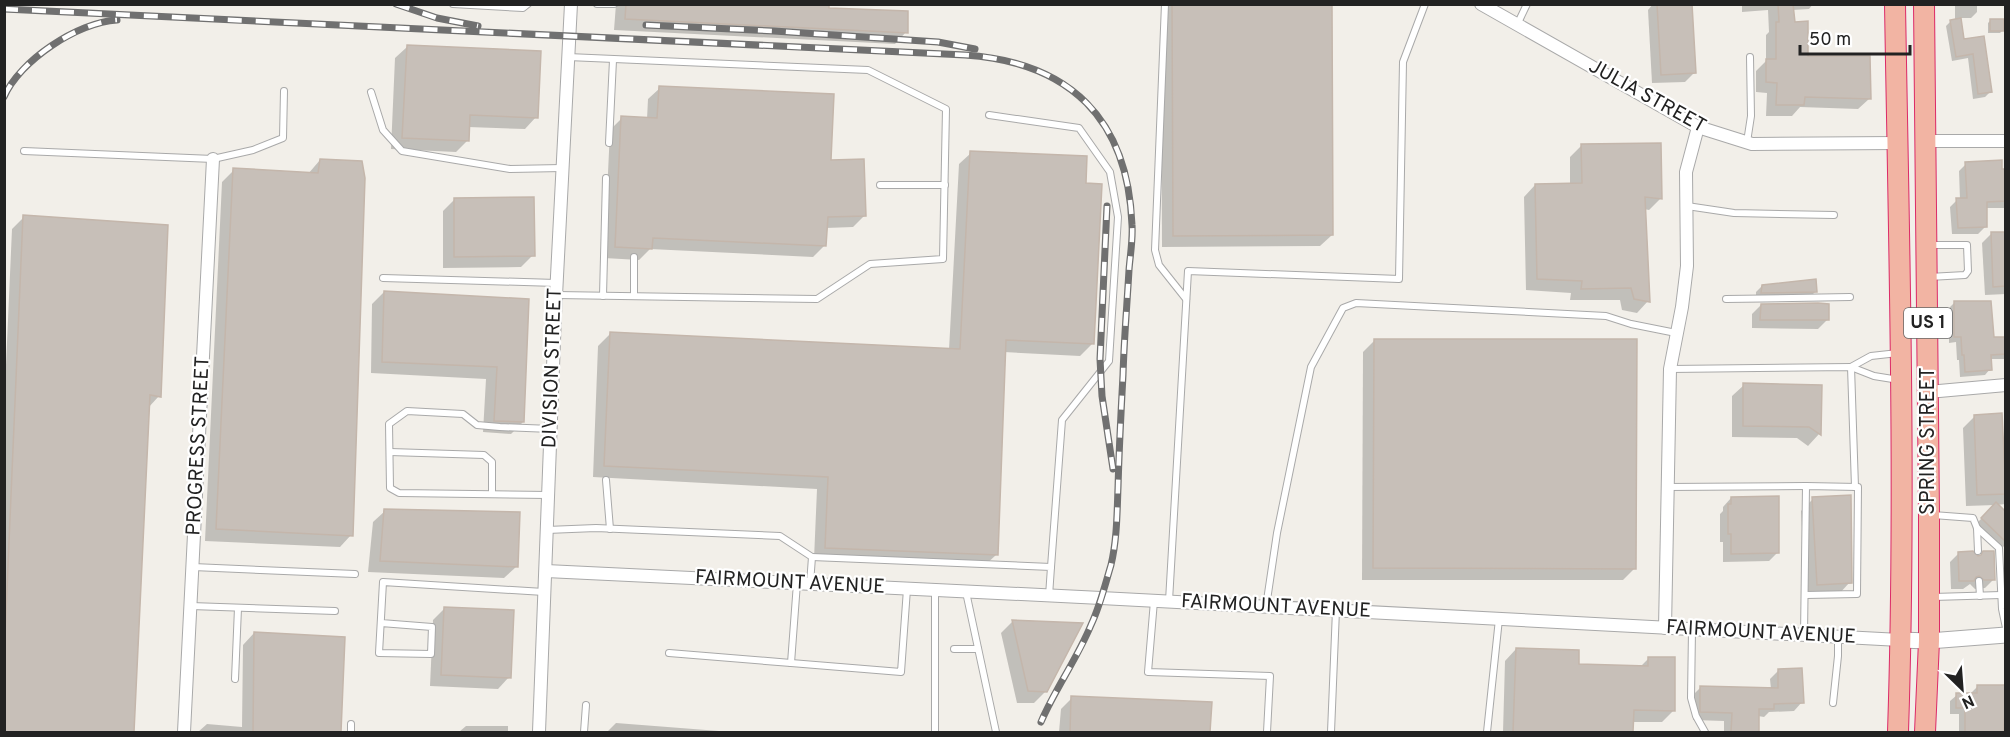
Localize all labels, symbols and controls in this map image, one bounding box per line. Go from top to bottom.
scale bar [1800,18,1910,56]
text: 50 m [1809,29,1851,52]
street label: JULIA STREET [1584,54,1710,140]
street label: DIVISION STREET [537,287,569,449]
road number: US 1 [1904,308,1952,338]
street label: PROGRESS STREET [181,355,217,537]
street label: SPRING STREET [1916,367,1942,515]
street label: FAIRMOUNT AVENUE [694,565,886,601]
street label: FAIRMOUNT AVENUE [1180,589,1372,625]
street label: FAIRMOUNT AVENUE [1665,615,1857,651]
north arrow [1932,659,1992,719]
text: N [1958,689,1977,712]

